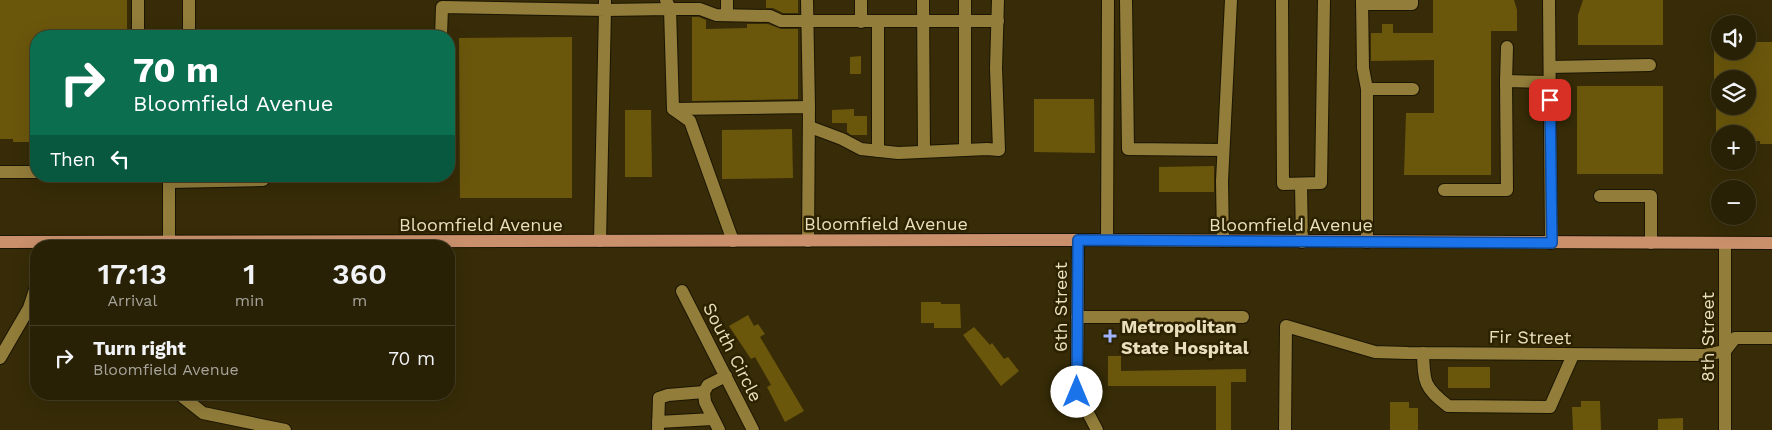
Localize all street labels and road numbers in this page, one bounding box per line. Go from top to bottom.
street label: Bloomfield Avenue [804,213,968,234]
street label: Bloomfield Avenue [399,214,563,235]
street label: Bloomfield Avenue [1209,214,1373,235]
street label: 6th Street [1050,262,1071,352]
street label: 8th Street [1697,291,1718,382]
street label: South Circle [699,299,767,405]
street label: Fir Street [1488,326,1572,348]

